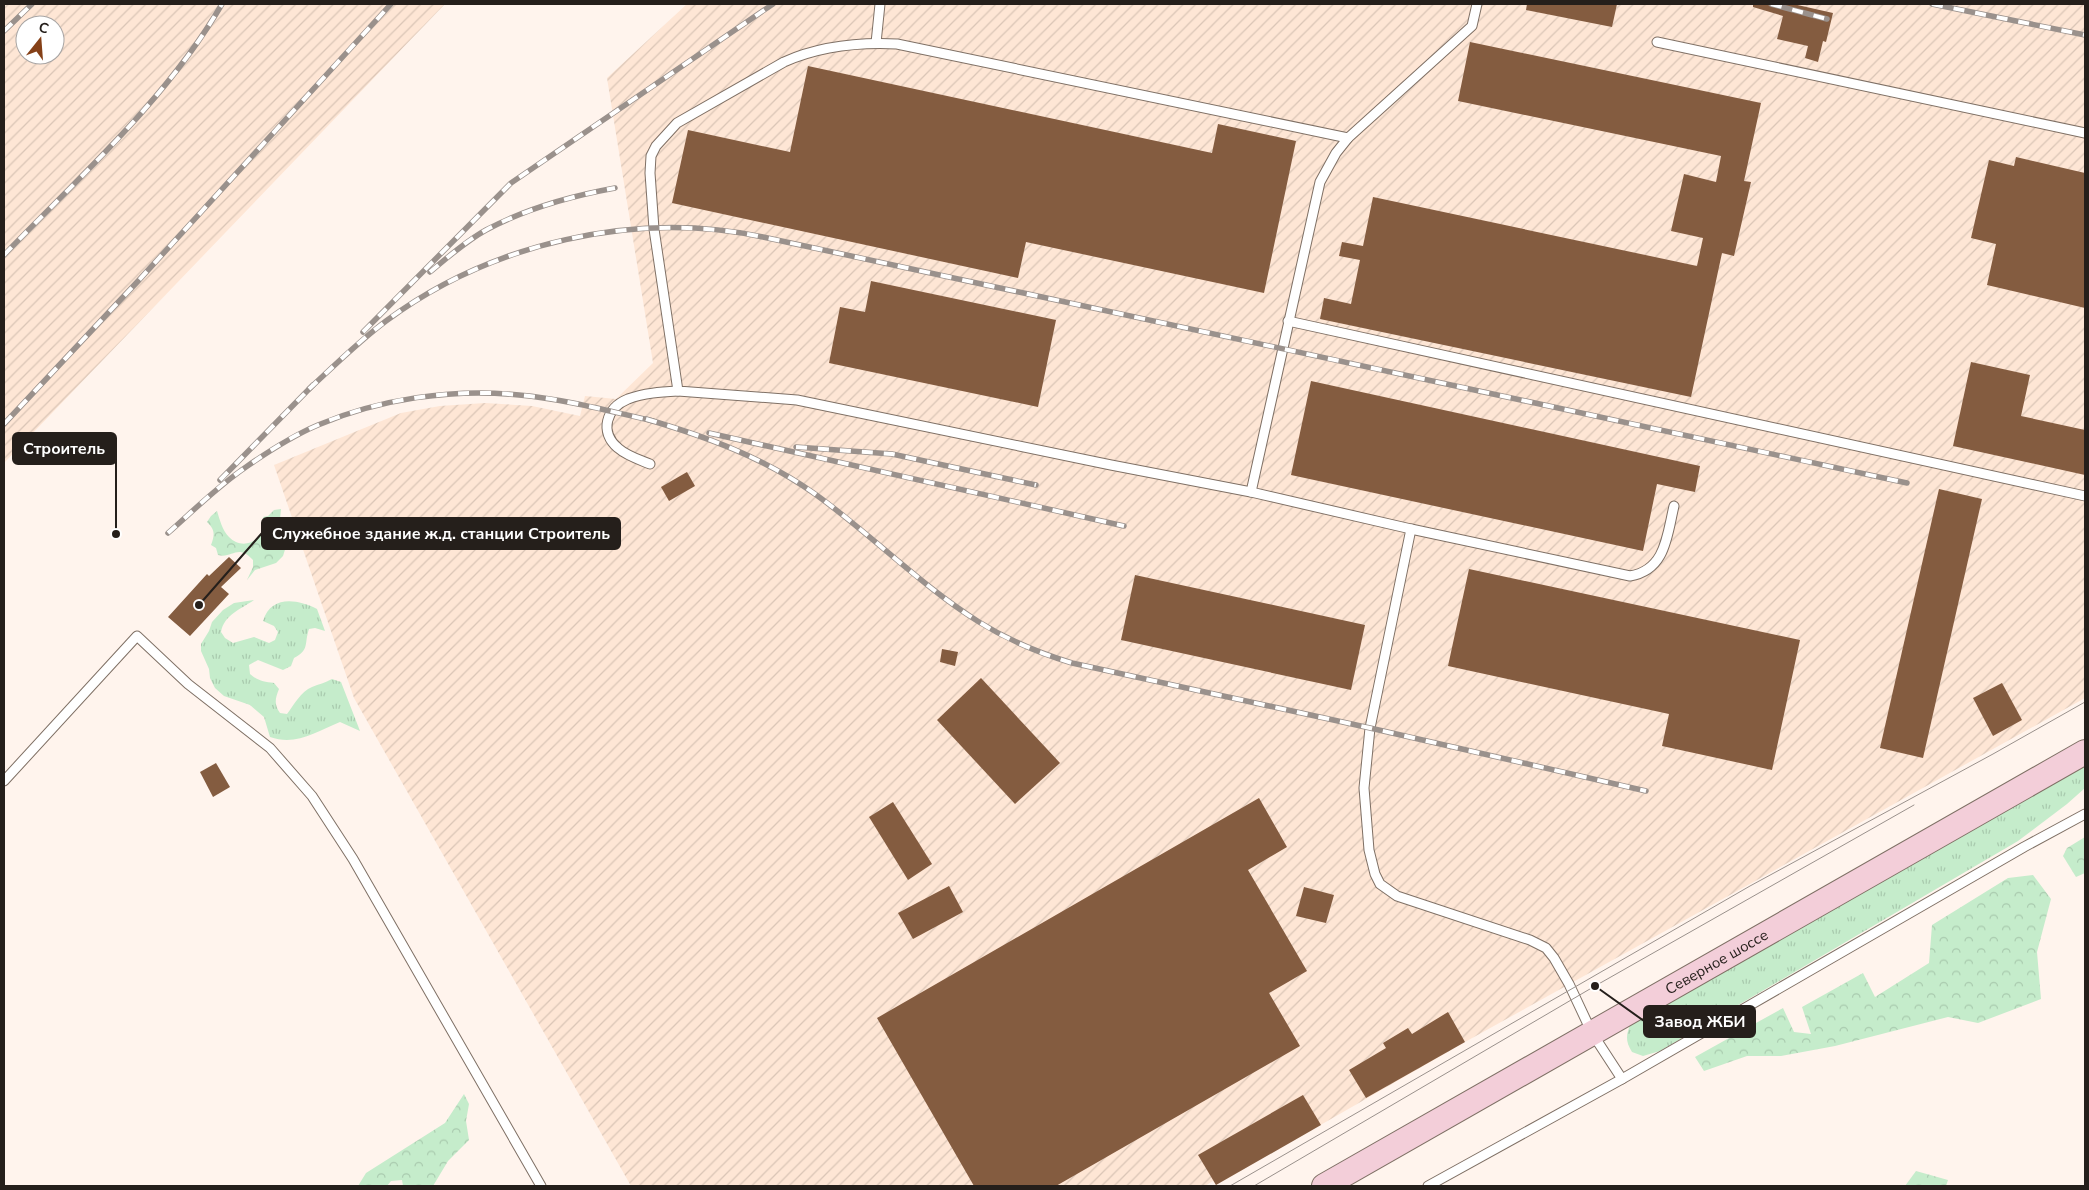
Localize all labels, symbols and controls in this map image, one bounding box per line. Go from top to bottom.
north arrow [15,15,65,65]
text: С [36,18,51,39]
callout: Строитель [13,433,116,464]
text: Строитель [23,438,105,460]
callout: Служебное здание ж.д. станции Строитель [262,518,620,549]
text: Служебное здание ж.д. станции Строитель [272,523,610,545]
street label: Северное шоссе [1662,925,1772,999]
callout: Завод ЖБИ [1644,1006,1755,1037]
text: Завод ЖБИ [1655,1011,1745,1033]

